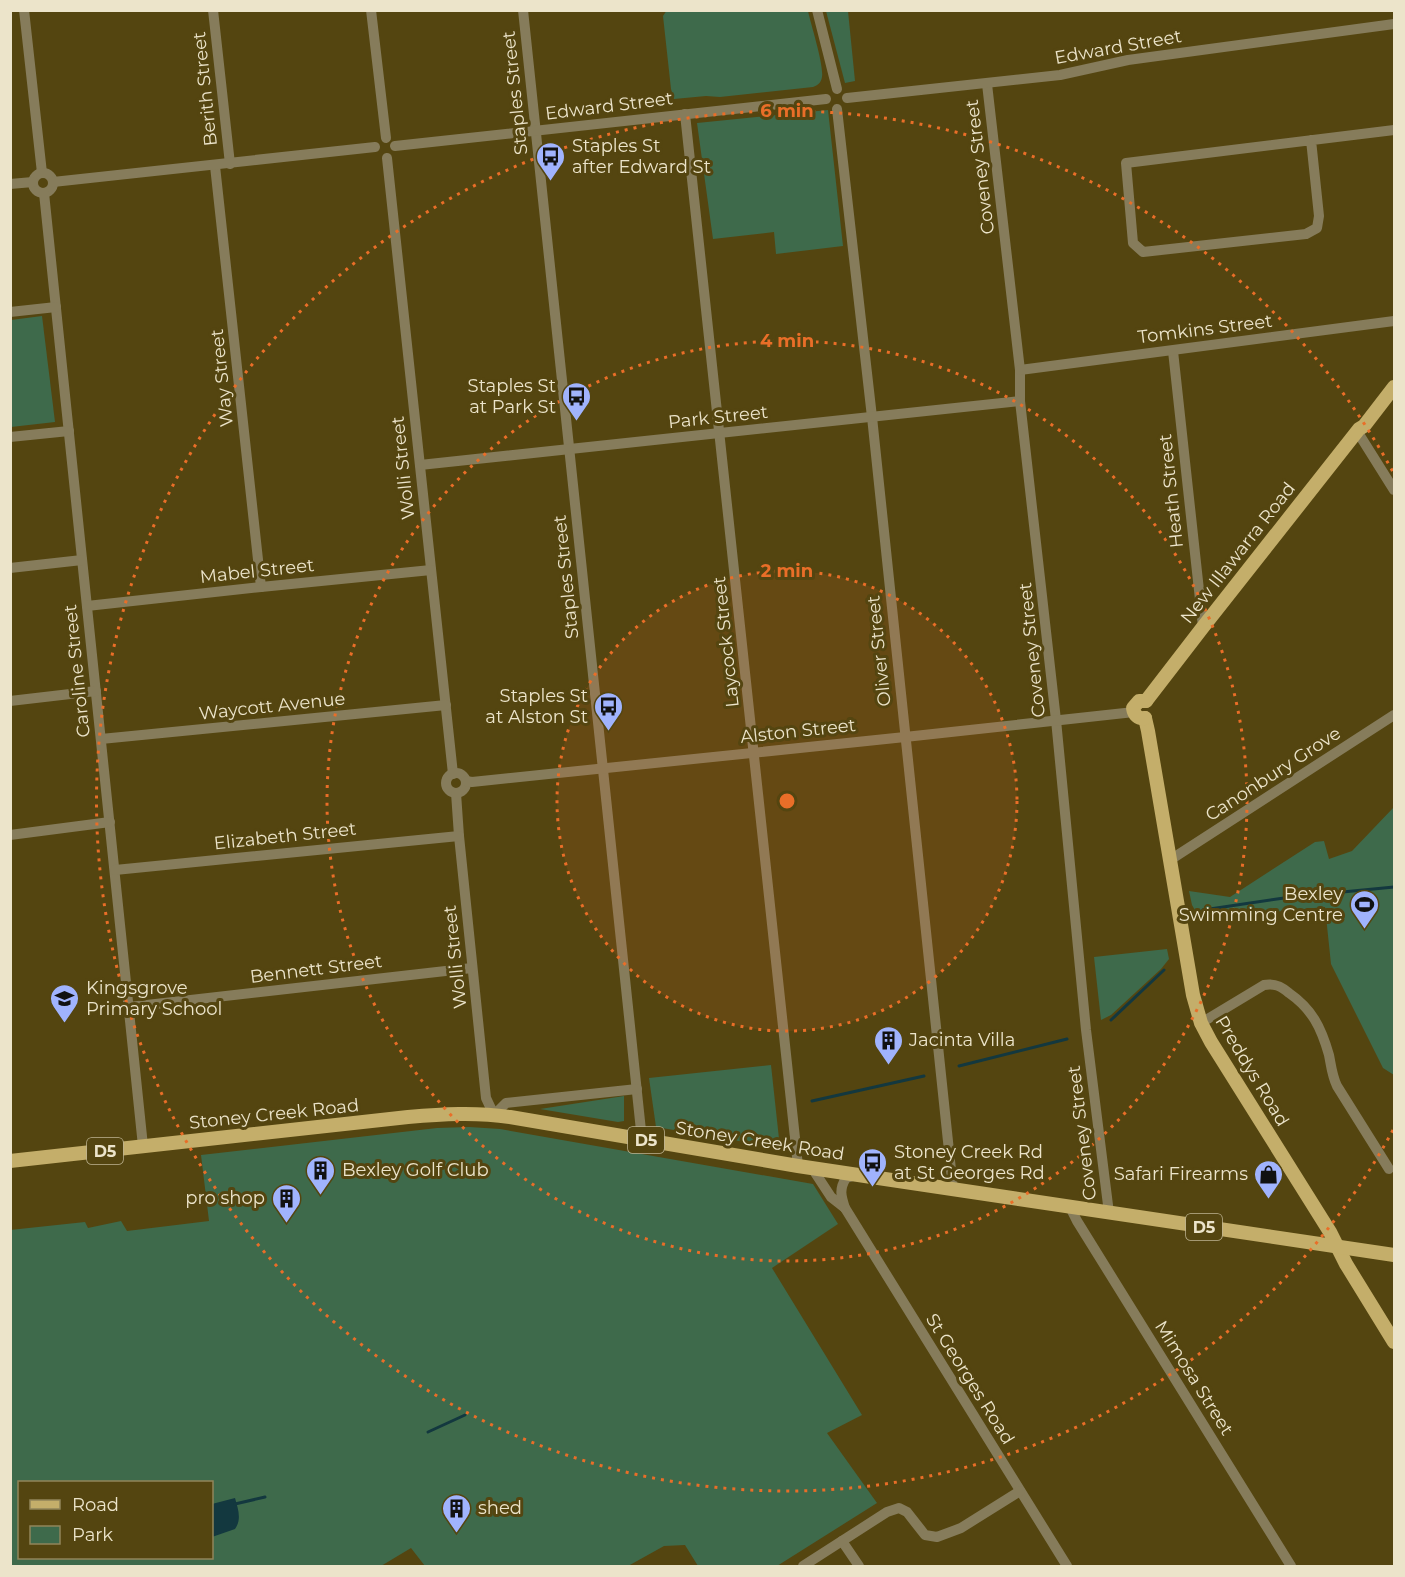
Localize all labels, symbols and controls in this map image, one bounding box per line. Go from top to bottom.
street label: Edward Street [1053,25,1183,69]
street label: Staples Street [498,30,532,156]
street label: Berith Street [188,31,222,147]
street label: Edward Street [544,87,674,125]
street label: Coveney Street [961,98,999,236]
text: 6 min [760,100,814,122]
place label: Staples St after Edward St [572,135,711,178]
bus stop icon: Staples St after Edward St [535,140,567,182]
street label: Tomkins Street [1136,310,1274,348]
street label: Way Street [206,328,238,428]
text: 4 min [760,330,814,352]
place label: Staples St at Park St [468,375,556,418]
bus stop icon: Staples St at Park St [561,380,593,422]
street label: Park Street [667,401,769,433]
street label: Wolli Street [387,415,419,521]
street label: Heath Street [1154,433,1188,549]
street label: New Illawarra Road [1176,478,1300,628]
street label: Staples Street [549,514,583,640]
street label: Mabel Street [199,554,315,588]
text: 2 min [761,560,813,582]
street label: Laycock Street [708,575,744,709]
street label: Coveney Street [1014,581,1050,719]
street label: Oliver Street [862,594,896,708]
street label: Caroline Street [59,604,95,738]
place label: Staples St at Alston St [485,685,588,728]
street label: Waycott Avenue [198,687,346,725]
bus stop icon: Staples St at Alston St [593,690,625,732]
street label: Alston Street [739,714,857,748]
street label: Canonbury Grove [1201,722,1345,826]
centre of rings [777,791,797,811]
street label: Elizabeth Street [213,818,357,854]
place label: Bexley Swimming Centre [1179,883,1343,926]
sports icon: Bexley Swimming Centre [1348,888,1380,930]
street label: Wolli Street [439,904,471,1010]
street label: Bennett Street [249,950,383,988]
place label: Kingsgrove Primary School [86,977,222,1020]
school or university icon: Kingsgrove Primary School [49,982,81,1024]
street label: Preddys Road [1210,1012,1294,1130]
building icon: Jacinta Villa [872,1024,904,1066]
place label: Jacinta Villa [908,1029,1015,1051]
street label: Coveney Street [1063,1064,1101,1202]
street label: Stoney Creek Road [188,1094,360,1134]
street label: Stoney Creek Road [674,1117,846,1165]
road number: D5 [628,1127,664,1153]
road number: D5 [87,1138,123,1164]
place label: Stoney Creek Rd at St Georges Rd [894,1141,1045,1184]
bus stop icon: Stoney Creek Rd at St Georges Rd [857,1146,889,1188]
building icon: Bexley Golf Club [305,1154,337,1196]
shop icon: Safari Firearms [1253,1158,1285,1200]
place label: Bexley Golf Club [342,1159,489,1181]
place label: Safari Firearms [1114,1163,1248,1185]
building icon: pro shop [270,1182,302,1224]
place label: pro shop [185,1187,265,1209]
road number: D5 [1186,1214,1222,1240]
street label: St Georges Road [921,1310,1019,1448]
street label: Mimosa Street [1150,1317,1238,1439]
legend [18,1481,213,1559]
building icon: shed [441,1492,473,1534]
text: Road [72,1494,119,1516]
place label: shed [478,1497,522,1519]
text: Park [72,1524,113,1546]

